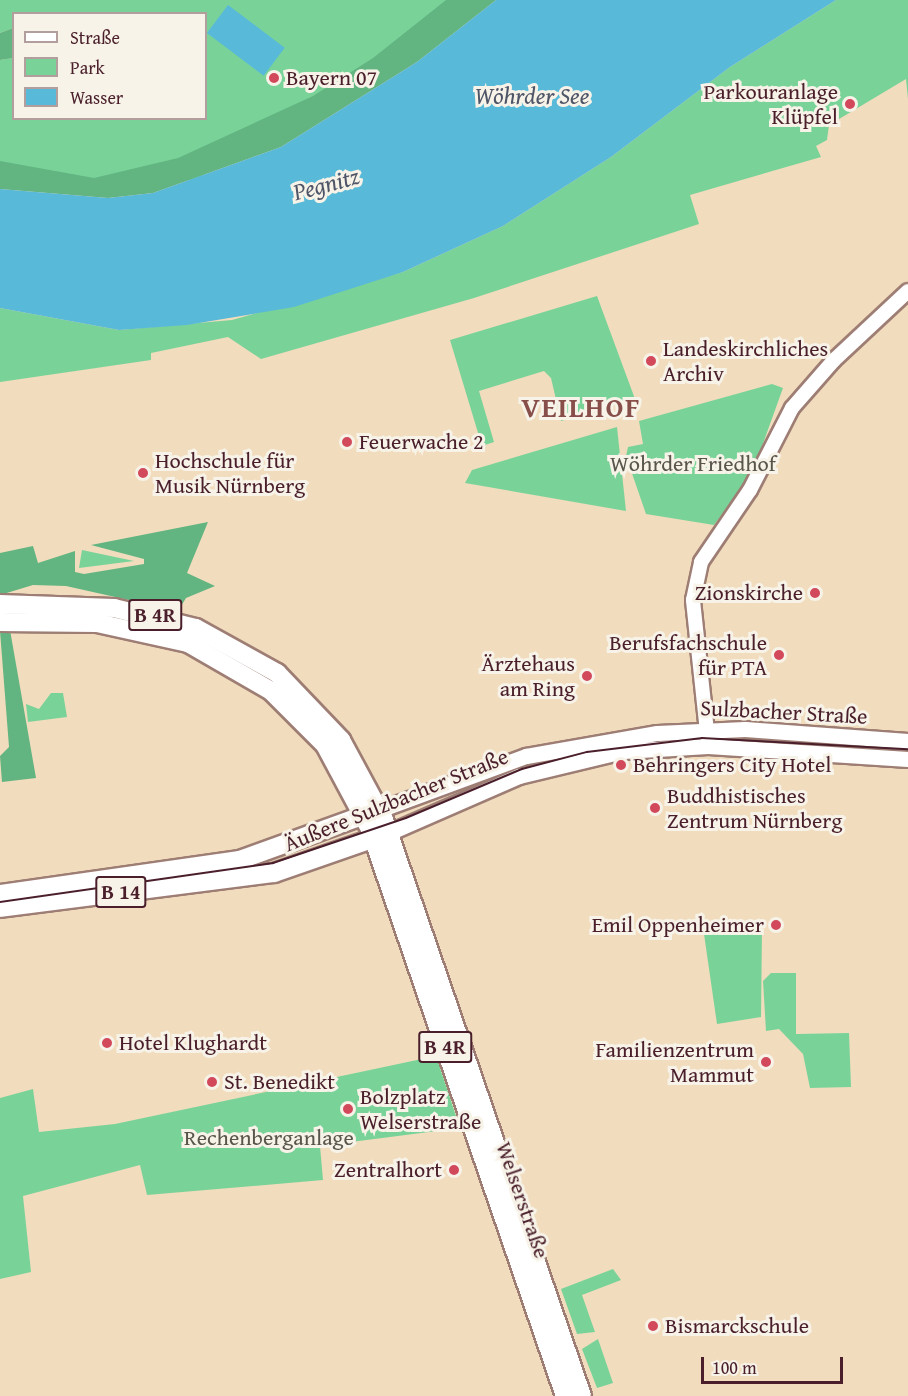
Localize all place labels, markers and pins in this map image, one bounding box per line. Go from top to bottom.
place label: Bayern 07 [286,65,377,91]
marker: Bayern 07 [267,71,281,85]
place label: Parkouranlage Klüpfel [703,78,838,130]
marker: Parkouranlage Klüpfel [843,97,857,111]
place label: Landeskirchliches Archiv [663,335,828,386]
marker: Landeskirchliches Archiv [644,354,658,368]
place label: Feuerwache 2 [359,429,484,455]
marker: Feuerwache 2 [340,435,354,449]
place label: Hochschule für Musik Nürnberg [155,447,305,499]
marker: Hochschule für Musik Nürnberg [136,466,150,480]
place label: Zionskirche [695,580,803,606]
marker: Zionskirche [808,586,822,600]
place label: Berufsfachschule für PTA [609,629,767,680]
marker: Berufsfachschule für PTA [772,648,786,662]
place label: Ärztehaus am Ring [481,650,575,702]
marker: Ärztehaus am Ring [580,669,594,683]
place label: Behringers City Hotel [633,752,831,778]
marker: Behringers City Hotel [614,758,628,772]
place label: Buddhistisches Zentrum Nürnberg [667,782,842,834]
marker: Buddhistisches Zentrum Nürnberg [648,801,662,815]
place label: Emil Oppenheimer [592,912,764,938]
marker: Emil Oppenheimer [769,918,783,932]
place label: Hotel Klughardt [119,1030,267,1056]
marker: Hotel Klughardt [100,1036,114,1050]
place label: Familienzentrum Mammut [596,1036,754,1088]
marker: Familienzentrum Mammut [759,1055,773,1069]
place label: St. Benedikt [224,1069,335,1095]
marker: St. Benedikt [205,1075,219,1089]
place label: Bolzplatz Welserstraße [360,1083,481,1134]
marker: Bolzplatz Welserstraße [341,1102,355,1116]
place label: Zentralhort [334,1157,442,1183]
marker: Zentralhort [447,1163,461,1177]
place label: Bismarckschule [665,1313,809,1339]
marker: Bismarckschule [646,1319,660,1333]

